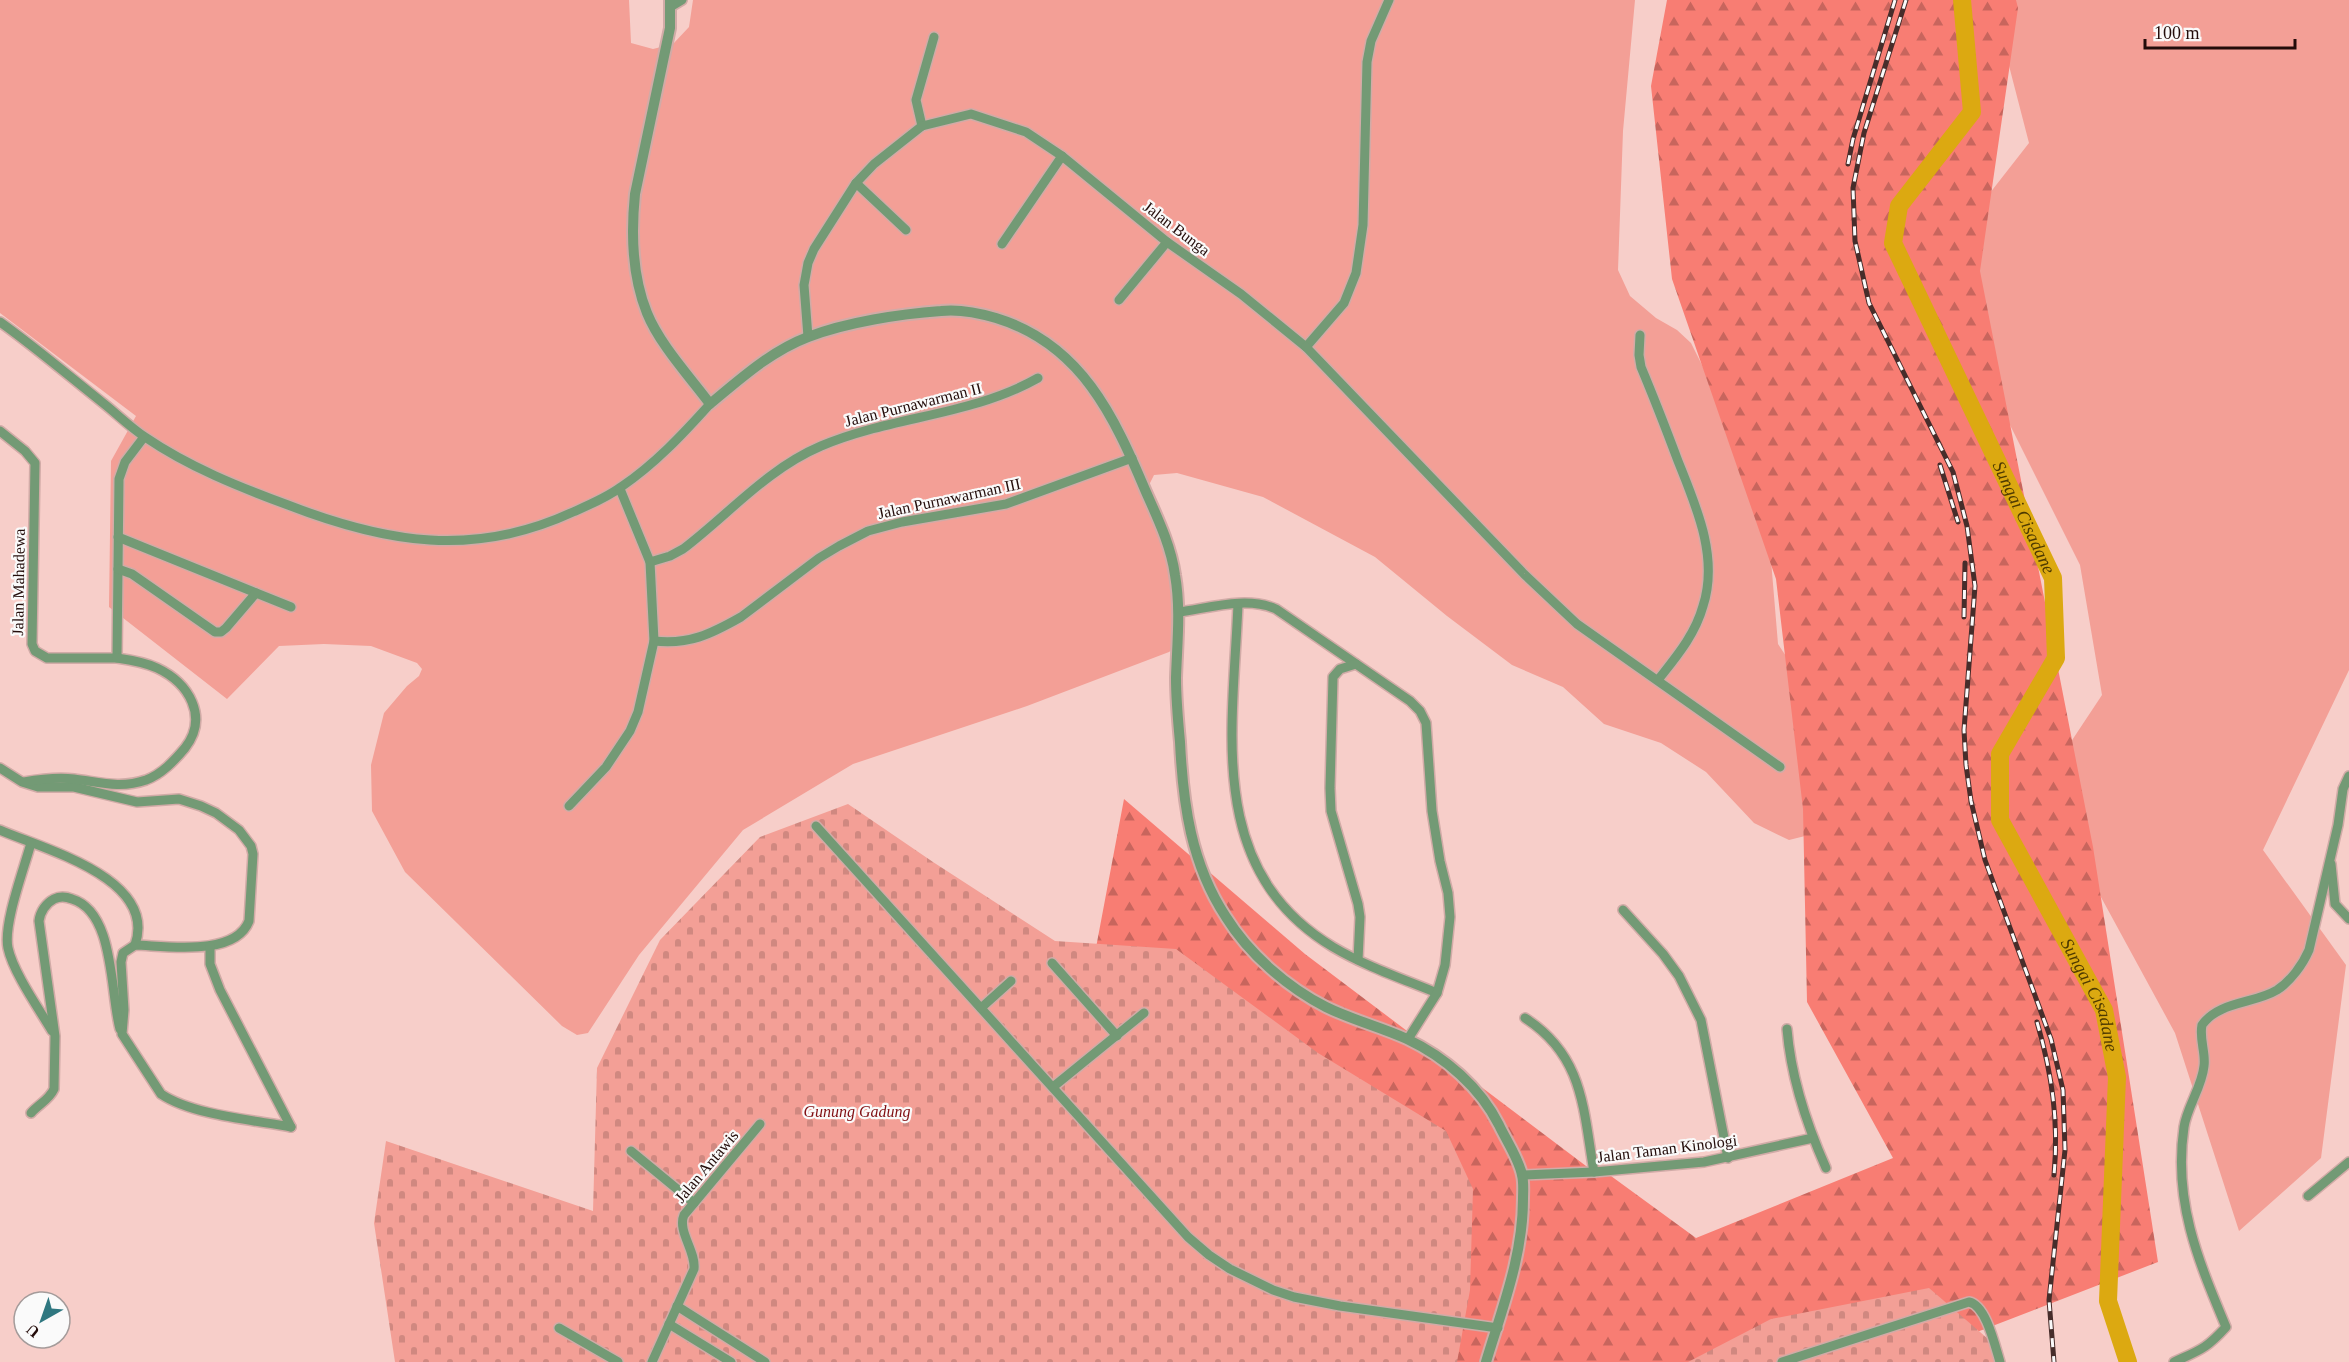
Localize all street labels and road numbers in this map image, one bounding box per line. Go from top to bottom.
street label: Jalan Bunga [1140,198,1213,260]
street label: Jalan Purnawarman II [843,379,983,430]
street label: Jalan Purnawarman III [876,475,1022,522]
street label: Jalan Mahadewa [9,528,28,636]
street label: Jalan Antawis [671,1127,742,1206]
street label: Jalan Taman Kinologi [1596,1131,1739,1167]

